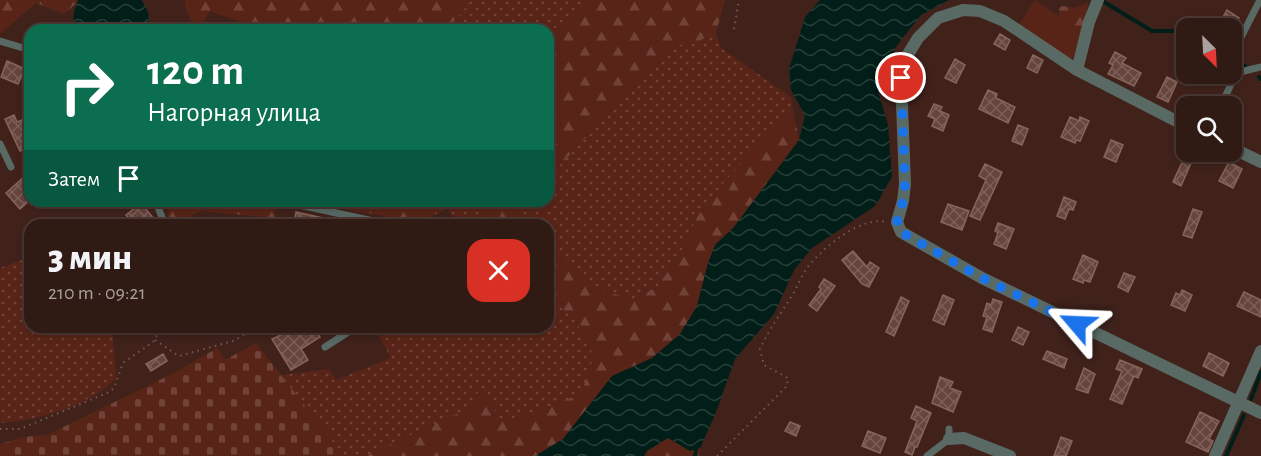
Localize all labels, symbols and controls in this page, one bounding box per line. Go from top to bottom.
north arrow [1176,18,1242,84]
map controls [1176,18,1242,162]
icon: right [48,48,126,126]
text: 120 m [147,50,244,92]
pin [875,52,926,103]
icon: arrive [884,61,917,94]
button: search [1176,96,1242,162]
text: Нагорная улица [147,99,321,126]
icon: arrive [112,162,145,195]
text: Затем [48,168,100,190]
button: close [467,239,530,302]
text: 3 мин [48,240,132,276]
text: 210 m · 09:21 [48,283,146,303]
position arrow [1045,292,1109,356]

